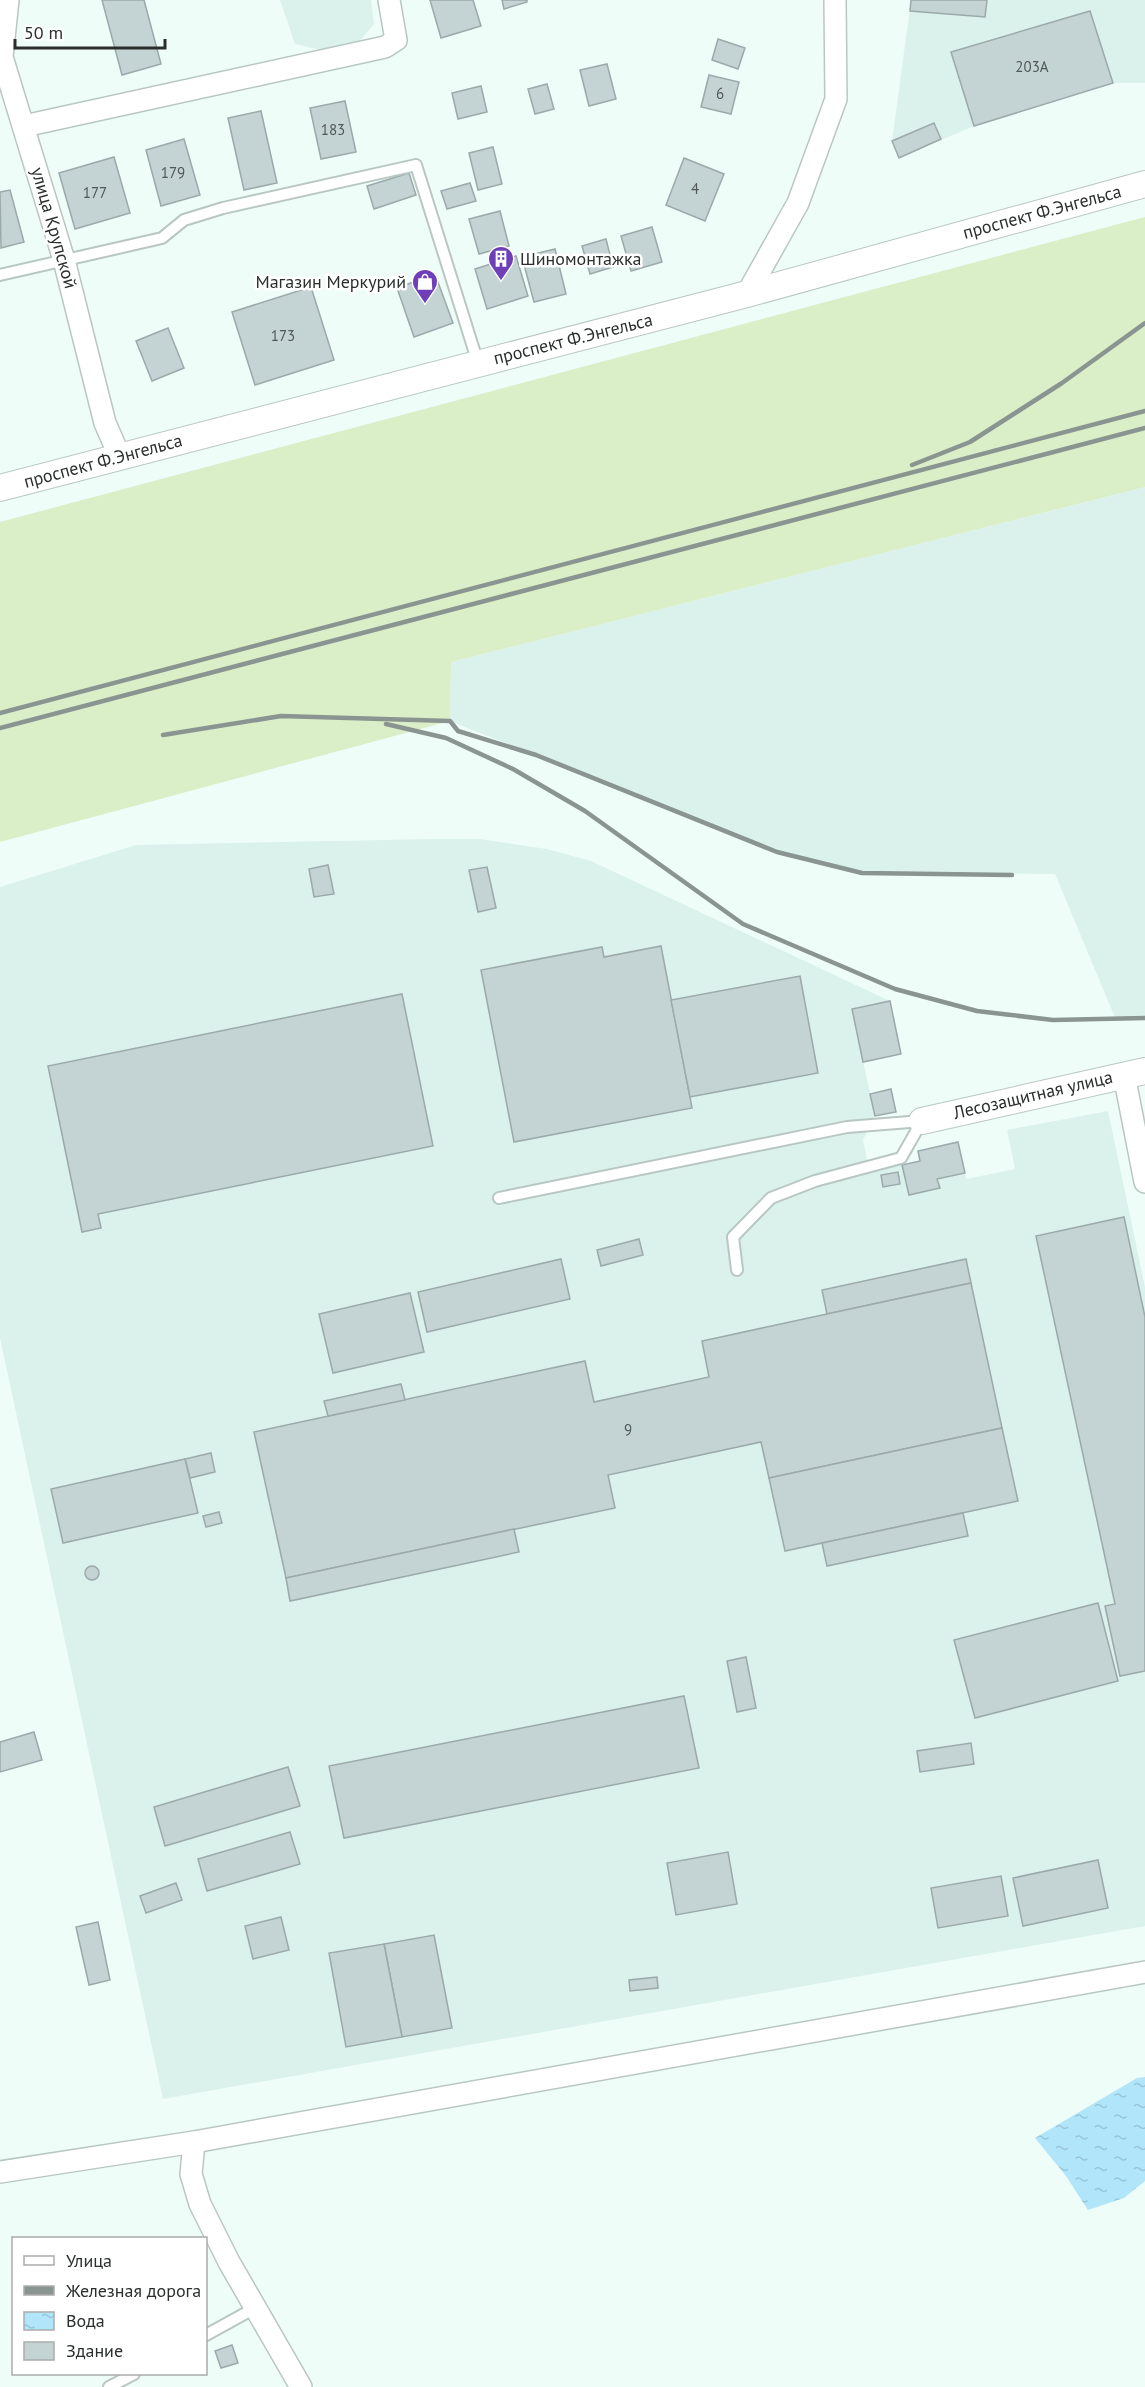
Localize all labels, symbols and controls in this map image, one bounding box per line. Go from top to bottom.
scale bar [15,12,165,50]
text: 50 m [24,21,63,44]
house number: 203А [1015,57,1049,76]
house number: 6 [716,84,724,103]
house number: 183 [321,120,345,139]
house number: 179 [161,163,185,182]
street label: улица Крупской [26,165,83,291]
house number: 4 [691,179,699,198]
street label: проспект Ф.Энгельса [960,179,1124,244]
house number: 177 [83,183,107,202]
building icon: Шиномонтажка [486,244,516,282]
place label: Шиномонтажка [520,247,641,270]
shop icon: Магазин Меркурий [410,267,440,305]
place label: Магазин Меркурий [255,270,406,293]
street label: проспект Ф.Энгельса [491,308,655,369]
house number: 173 [271,326,295,345]
street label: проспект Ф.Энгельса [21,428,185,493]
street label: Лесозащитная улица [950,1065,1115,1124]
house number: 9 [624,1420,632,1439]
legend [12,2237,207,2375]
text: Улица [66,2249,112,2272]
text: Железная дорога [65,2279,201,2302]
text: Вода [66,2309,105,2332]
text: Здание [66,2339,123,2362]

